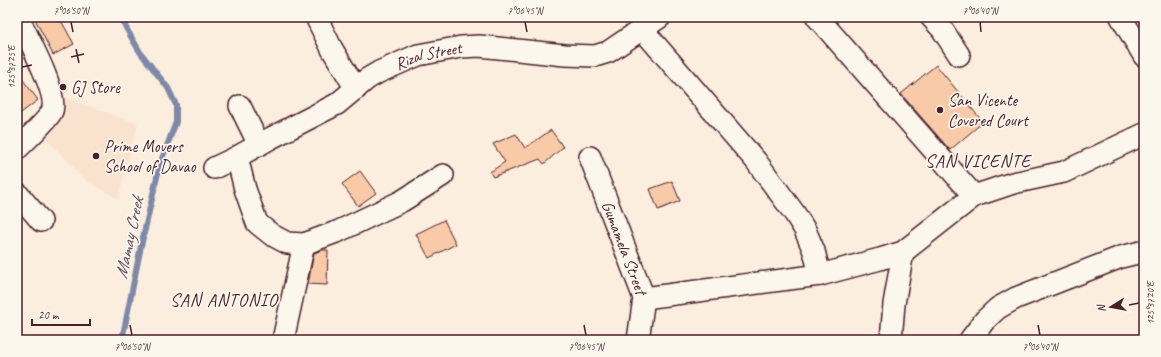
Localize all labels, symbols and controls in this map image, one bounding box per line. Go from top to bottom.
text: 7°06'50"N [54,4,90,17]
text: 7°06'45"N [508,4,544,17]
text: 7°06'40"N [963,4,999,17]
street label: Rizal Street [392,36,465,74]
text: 125°37'25"E [5,44,18,89]
place label: GJ Store [71,77,121,98]
marker: GJ Store [58,82,68,92]
place label: San Vicente Covered Court [948,90,1030,131]
marker: San Vicente Covered Court [935,105,945,115]
place label: Prime Movers School of Davao [104,136,196,177]
district label: SAN VICENTE [925,150,1033,172]
marker: Prime Movers School of Davao [91,151,101,161]
water label: Mamay Creek [110,192,149,280]
street label: Gumamela Street [597,198,653,299]
text: 125°37'20"E [1144,280,1157,325]
north arrow [1091,287,1131,327]
district label: SAN ANTONIO [170,289,279,311]
scale bar [32,301,90,327]
text: N [1093,302,1109,314]
text: 20 m [38,307,60,323]
text: 7°06'50"N [115,340,151,353]
text: 7°06'45"N [569,340,605,353]
text: 7°06'40"N [1023,340,1059,353]

